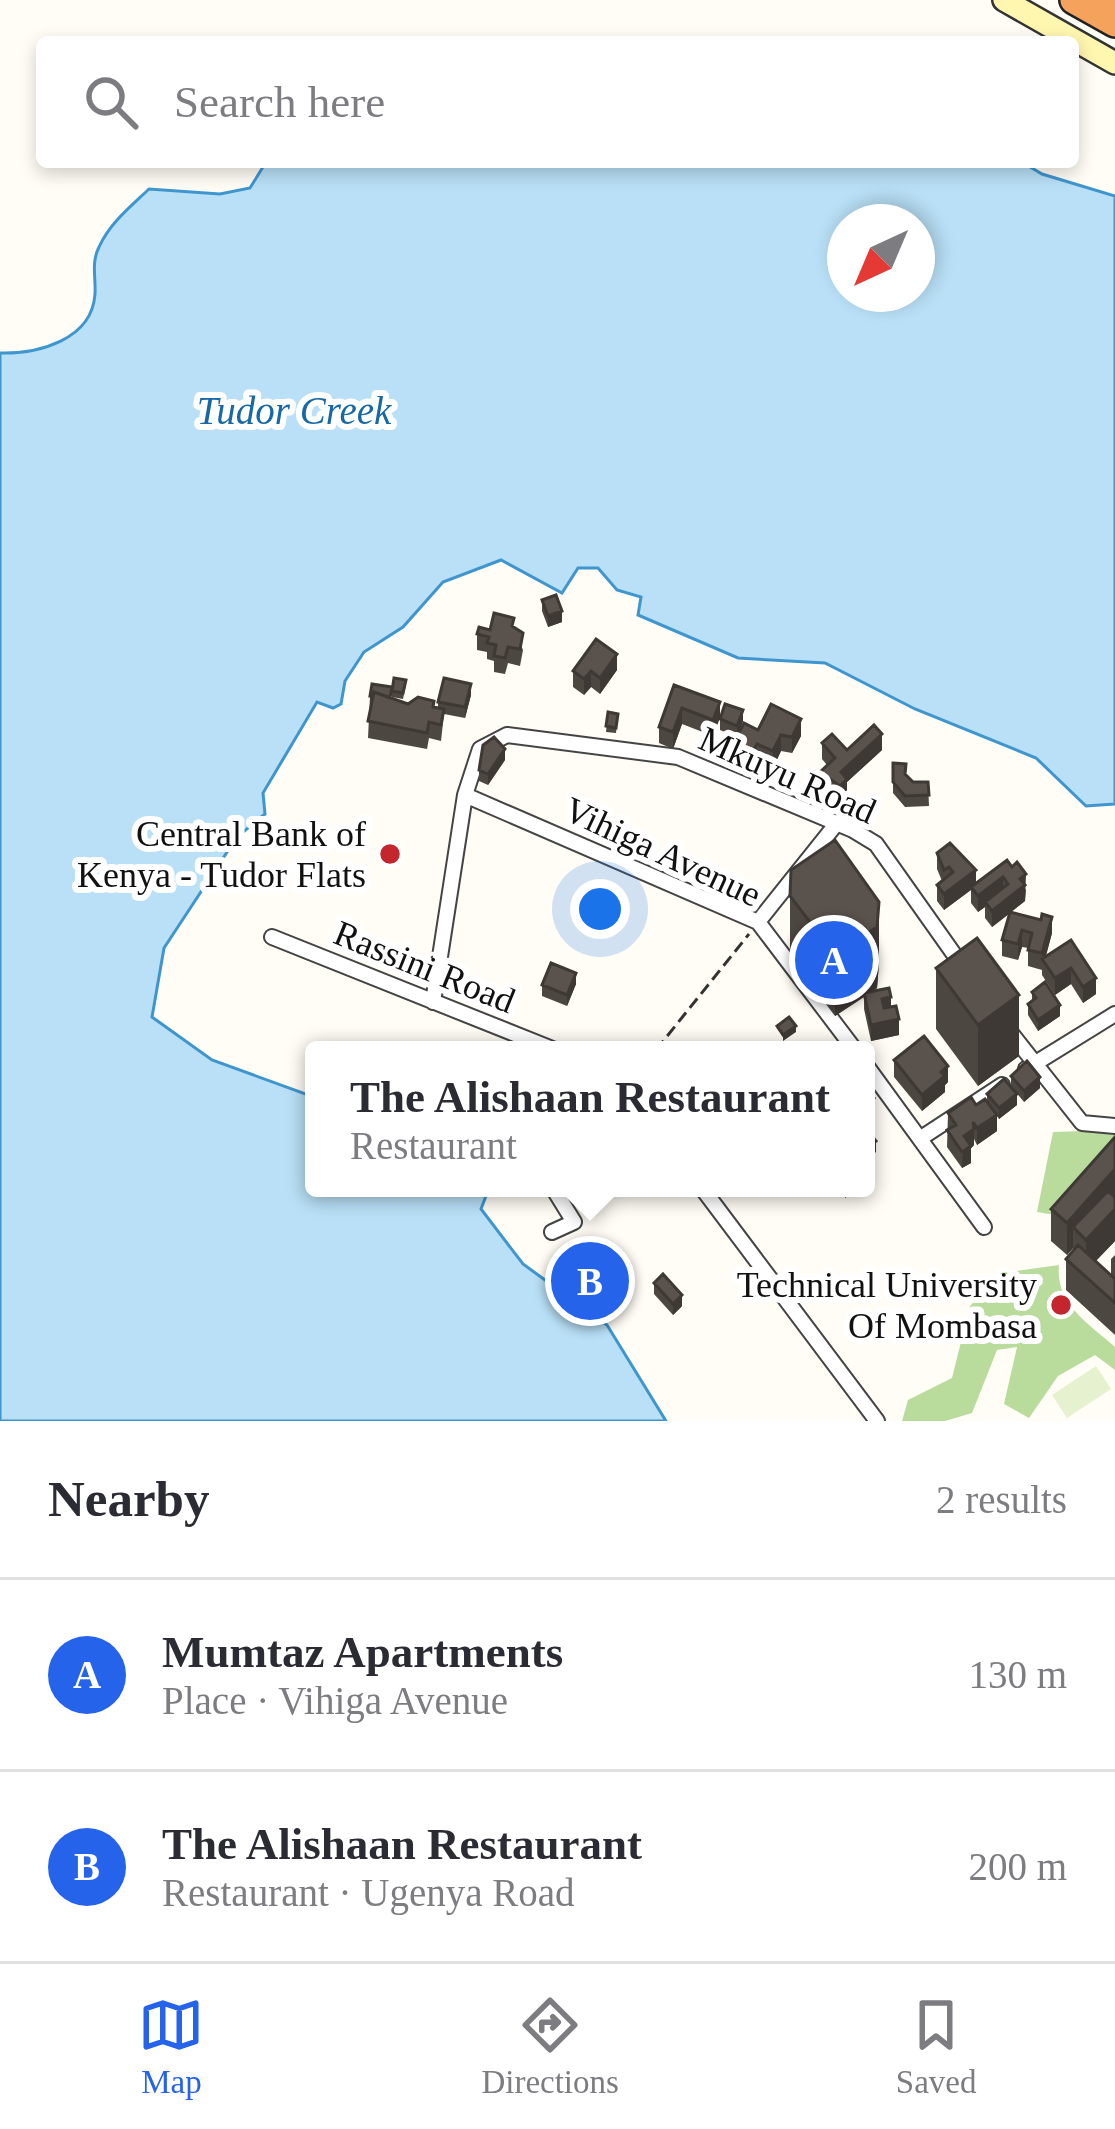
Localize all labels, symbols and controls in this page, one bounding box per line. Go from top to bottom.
search box [36,36,1079,168]
icon: search [78,69,144,135]
text: Search here [174,77,385,127]
north arrow [827,204,935,312]
water label: Tudor Creek [197,389,392,432]
street label: Mkuyu Road [693,718,882,832]
street label: Vihiga Avenue [558,789,767,915]
place label: Central Bank of Kenya - Tudor Flats [77,814,366,895]
marker: Central Bank of Kenya - Tudor Flats [377,841,403,867]
your location [570,879,630,939]
street label: Rassini Road [329,913,521,1021]
pin: A [795,915,873,1005]
popup [305,1041,875,1197]
text: The Alishaan Restaurant [350,1072,830,1122]
text: Restaurant [350,1124,517,1167]
pin: B [551,1236,629,1326]
place label: Technical University Of Mombasa [737,1265,1037,1346]
marker: Technical University Of Mombasa [1048,1292,1074,1318]
text: Nearby [48,1471,209,1527]
text: 2 results [936,1478,1067,1521]
text: Mumtaz Apartments [162,1627,563,1677]
text: A [73,1653,101,1696]
text: 130 m [968,1653,1067,1696]
text: Place · Vihiga Avenue [162,1679,508,1722]
text: The Alishaan Restaurant [162,1819,642,1869]
text: B [74,1845,100,1888]
text: 200 m [968,1845,1067,1888]
text: Restaurant · Ugenya Road [162,1871,575,1914]
tab: Map [138,1992,204,2101]
tab: Directions [481,1992,619,2101]
tab: Saved [896,1992,977,2101]

